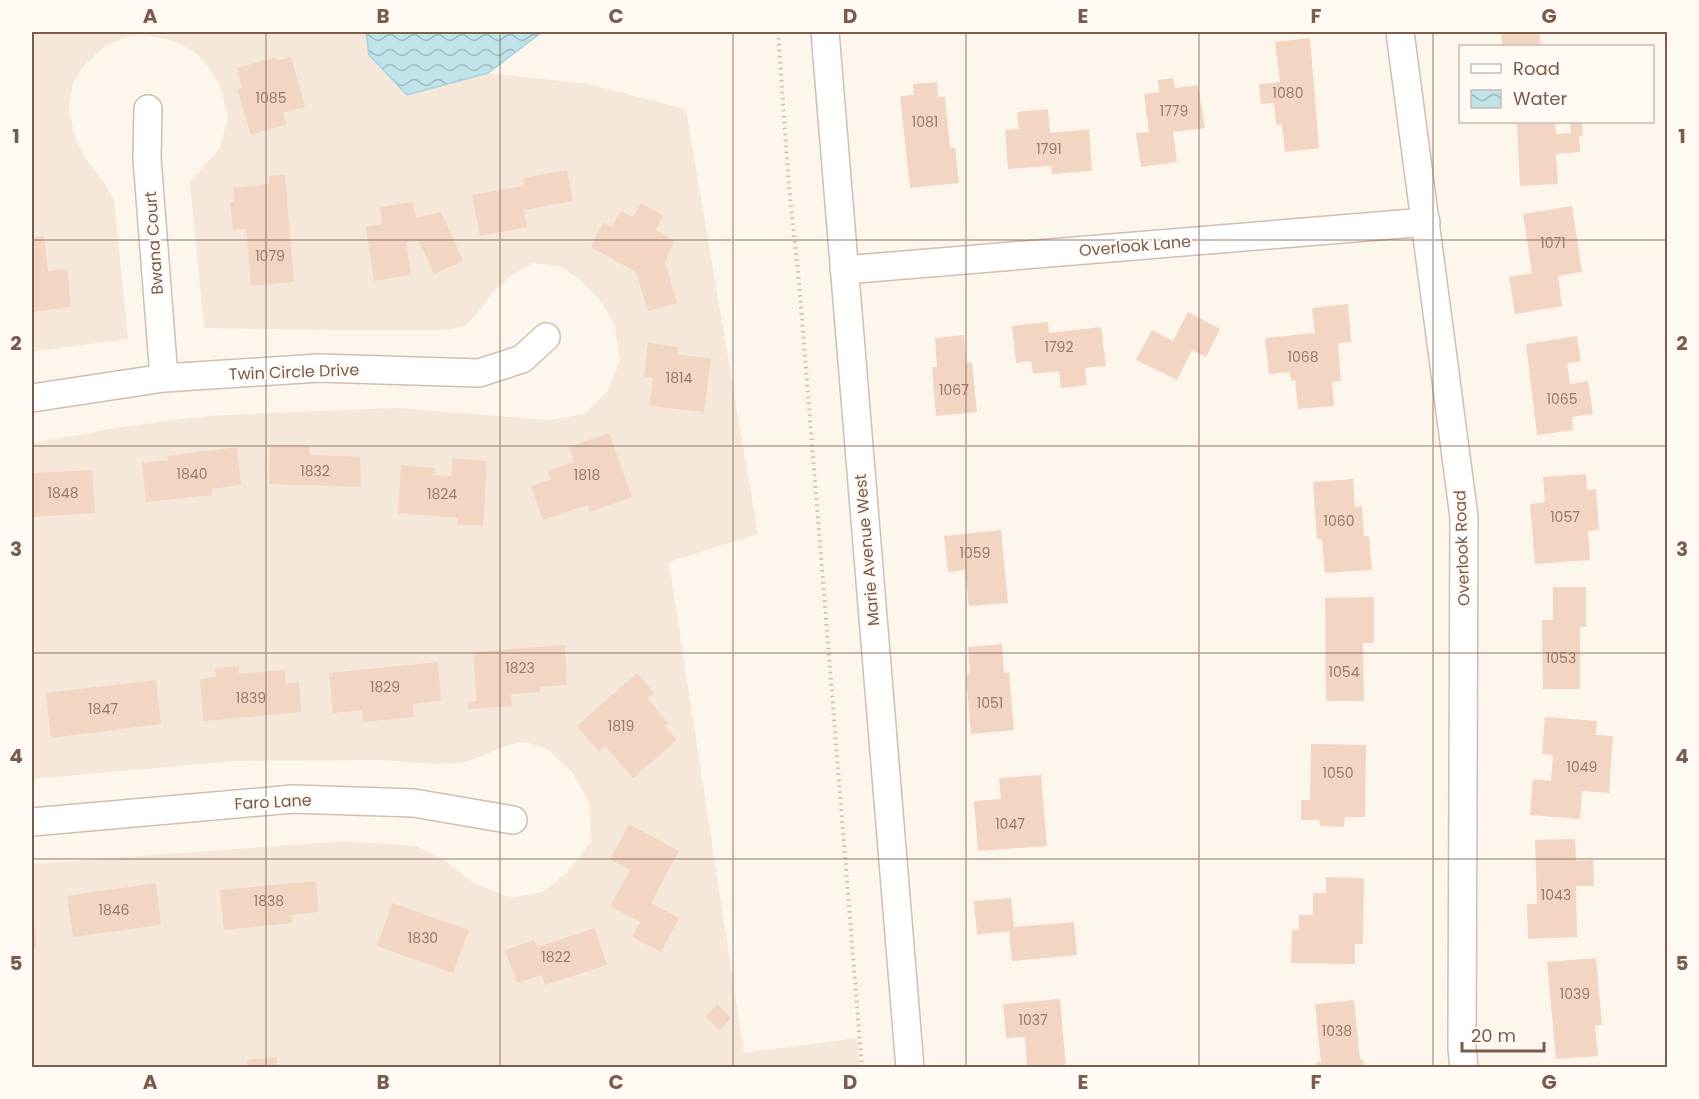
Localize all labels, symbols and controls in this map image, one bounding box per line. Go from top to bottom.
text: A [143,2,158,30]
text: B [376,2,390,30]
text: C [608,2,624,30]
text: D [843,2,857,30]
text: E [1078,2,1088,30]
text: F [1311,2,1322,30]
text: G [1541,2,1557,30]
legend [1459,45,1654,123]
text: Road [1513,56,1560,81]
house number: 1080 [1273,83,1303,103]
text: Water [1513,86,1567,111]
house number: 1085 [256,88,286,108]
house number: 1779 [1160,101,1188,121]
house number: 1081 [912,112,938,132]
text: 1 [12,122,20,150]
text: 1 [1678,122,1686,150]
house number: 1791 [1036,139,1062,159]
street label: Bwana Court [139,190,169,296]
street label: Overlook Lane [1078,230,1192,262]
house number: 1071 [1540,233,1566,253]
house number: 1079 [255,246,285,266]
text: 2 [10,329,22,357]
text: 2 [1676,329,1688,357]
house number: 1792 [1045,337,1074,357]
house number: 1068 [1288,347,1319,367]
street label: Twin Circle Drive [228,358,360,386]
house number: 1814 [666,368,692,388]
house number: 1067 [939,380,969,400]
house number: 1065 [1547,389,1577,409]
house number: 1832 [300,461,330,481]
house number: 1840 [177,464,207,484]
house number: 1818 [574,465,600,485]
street label: Marie Avenue West [849,473,885,627]
house number: 1848 [48,483,79,503]
house number: 1824 [427,484,457,504]
street label: Overlook Road [1448,490,1476,606]
house number: 1057 [1550,507,1580,527]
house number: 1060 [1324,511,1354,531]
text: 3 [10,535,22,563]
text: 3 [1676,535,1688,563]
house number: 1059 [960,543,990,563]
house number: 1053 [1546,648,1576,668]
house number: 1823 [505,658,535,678]
house number: 1054 [1329,662,1360,682]
house number: 1829 [370,677,400,697]
house number: 1839 [236,688,266,708]
house number: 1051 [977,693,1003,713]
house number: 1847 [88,699,118,719]
house number: 1819 [608,716,634,736]
text: 4 [9,742,23,770]
text: 4 [1675,742,1689,770]
house number: 1049 [1567,757,1597,777]
house number: 1050 [1323,763,1353,783]
street label: Faro Lane [234,788,312,816]
house number: 1047 [995,814,1025,834]
house number: 1043 [1541,885,1571,905]
house number: 1838 [254,891,284,911]
house number: 1846 [98,900,130,920]
house number: 1830 [408,928,438,948]
house number: 1822 [541,947,571,967]
text: 5 [10,949,23,977]
text: 5 [1676,949,1689,977]
house number: 1039 [1560,984,1590,1004]
house number: 1037 [1018,1010,1048,1030]
scale bar [1462,1015,1544,1053]
house number: 1038 [1322,1021,1352,1041]
text: 20 m [1471,1023,1516,1048]
text: A [143,1068,158,1096]
text: B [376,1068,390,1096]
text: C [608,1068,624,1096]
text: D [843,1068,857,1096]
text: E [1078,1068,1088,1096]
text: F [1311,1068,1322,1096]
text: G [1541,1068,1557,1096]

